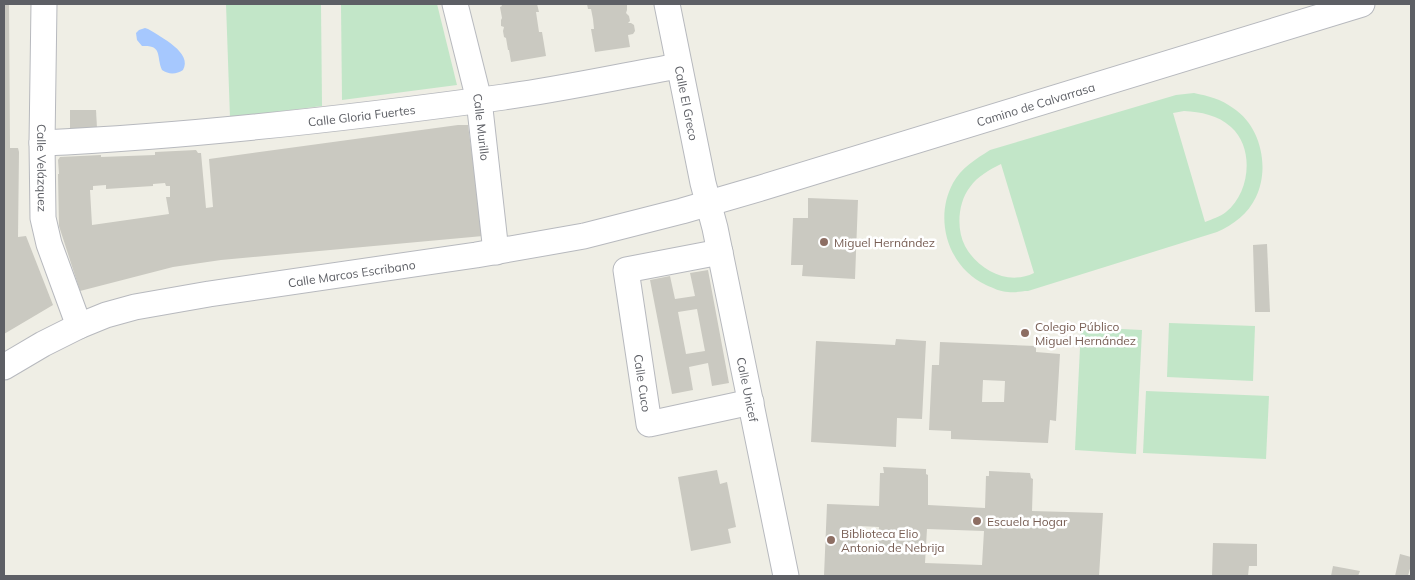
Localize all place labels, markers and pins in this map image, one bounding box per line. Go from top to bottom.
place label: Miguel Hernández [834,235,935,250]
marker: Miguel Hernández [818,236,830,248]
place label: Colegio Público Miguel Hernández [1035,319,1136,348]
marker: Colegio Público Miguel Hernández [1019,327,1031,339]
place label: Escuela Hogar [987,514,1068,529]
marker: Escuela Hogar [971,515,983,527]
place label: Biblioteca Elio Antonio de Nebrija [841,526,945,555]
marker: Biblioteca Elio Antonio de Nebrija [825,534,837,546]

